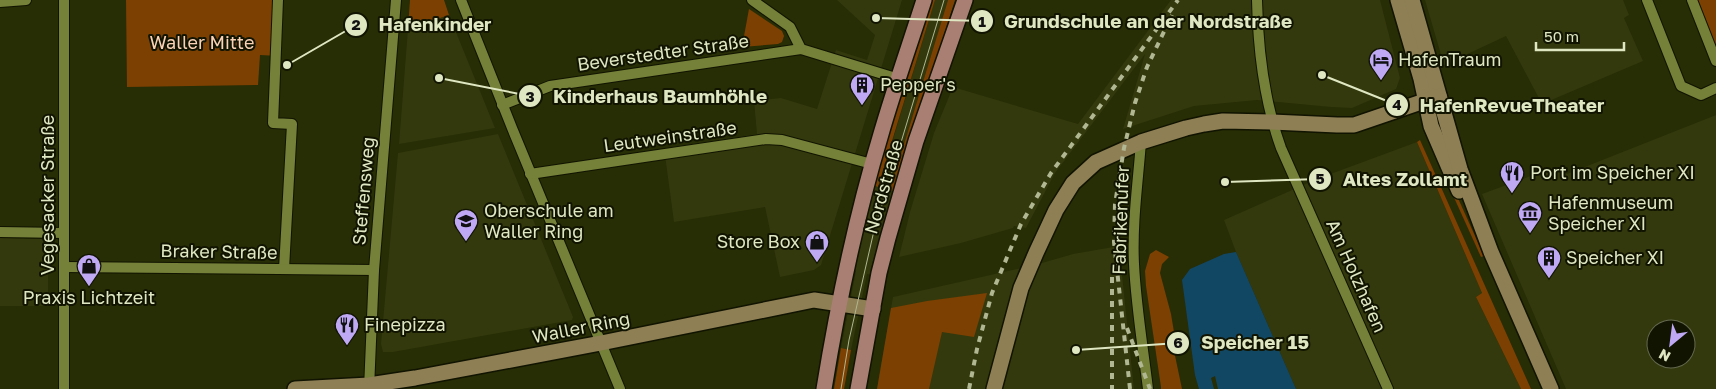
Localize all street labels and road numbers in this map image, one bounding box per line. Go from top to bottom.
street label: Beverstedter Straße [576,29,750,75]
street label: Vegesacker Straße [36,115,58,275]
street label: Leutweinstraße [602,116,738,156]
street label: Steffensweg [347,136,379,246]
street label: Nordstraße [859,137,907,236]
street label: Fabrikenufer [1107,165,1133,275]
street label: Am Holzhafen [1322,216,1392,335]
street label: Braker Straße [160,239,278,263]
street label: Waller Ring [530,307,632,347]

